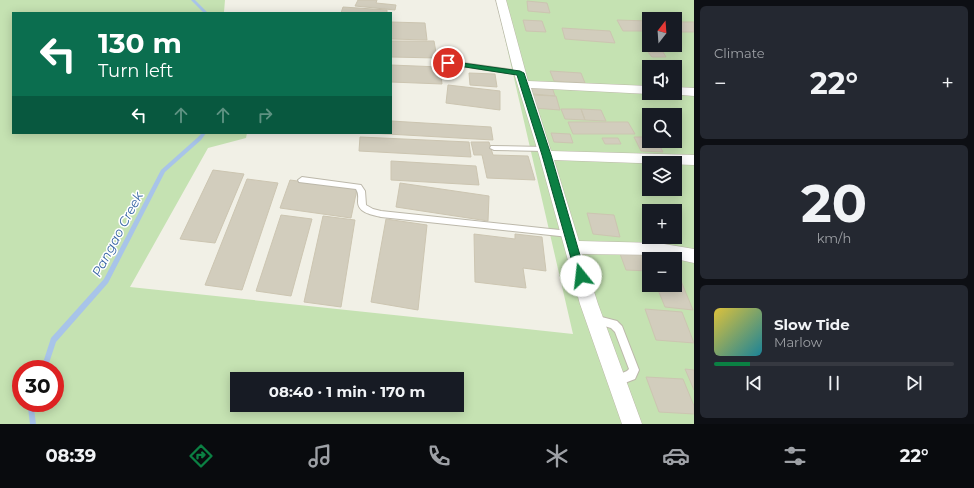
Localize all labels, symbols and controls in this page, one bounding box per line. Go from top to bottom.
north arrow [642,12,682,52]
map controls [642,12,682,292]
text: 130 m [98,26,182,60]
icon: left [32,28,84,80]
text: Climate [714,45,765,61]
pin [431,46,465,80]
icon: arrive [437,52,459,74]
text: Turn left [98,60,173,82]
button: sound [642,60,682,100]
text: 22° [810,65,858,102]
text: − [714,70,727,97]
text: + [941,70,954,97]
icon: left [128,104,150,126]
icon: ahead [170,104,192,126]
icon: ahead [212,104,234,126]
icon: right [254,104,276,126]
button: search [642,108,682,148]
button: layers [642,156,682,196]
text: 20 [801,172,867,235]
water label: Pangao Creek [88,188,147,279]
button: + [642,204,682,244]
text: km/h [817,230,851,246]
button: − [642,252,682,292]
position arrow [560,255,602,297]
text: Slow Tide [774,315,850,334]
text: Marlow [774,334,822,350]
speed limit sign: 30 [12,360,64,412]
icon: previous [743,372,765,394]
icon: pause [823,372,845,394]
icon: next [903,372,925,394]
text: 08:40 · 1 min · 170 m [269,382,425,401]
icon: directions [187,442,215,470]
icon: music [306,442,334,470]
icon: phone [425,442,453,470]
icon: climate [543,442,571,470]
icon: car [662,442,690,470]
icon: filters [781,442,809,470]
text: 08:39 [45,445,96,467]
text: 22° [900,445,929,467]

